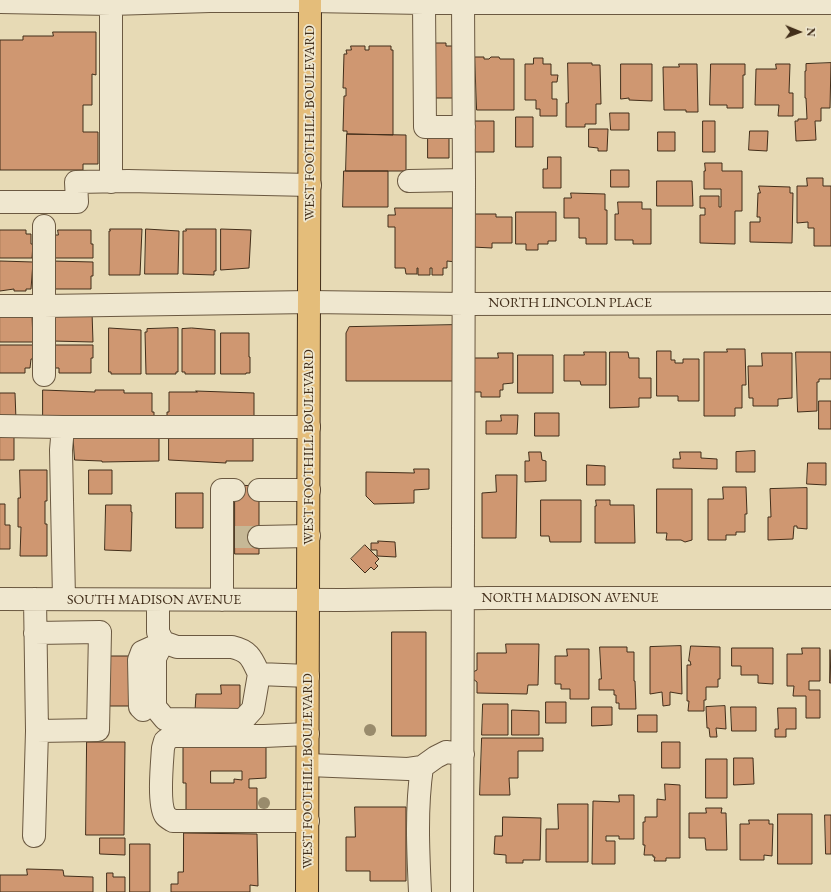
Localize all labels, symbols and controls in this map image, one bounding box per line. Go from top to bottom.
north arrow [779,12,819,52]
street label: WEST FOOTHILL BOULEVARD [302,25,318,221]
text: N [804,28,818,37]
street label: NORTH LINCOLN PLACE [488,295,652,311]
street label: WEST FOOTHILL BOULEVARD [301,349,317,545]
street label: NORTH MADISON AVENUE [482,590,658,606]
street label: SOUTH MADISON AVENUE [67,592,241,608]
street label: WEST FOOTHILL BOULEVARD [300,673,316,869]

